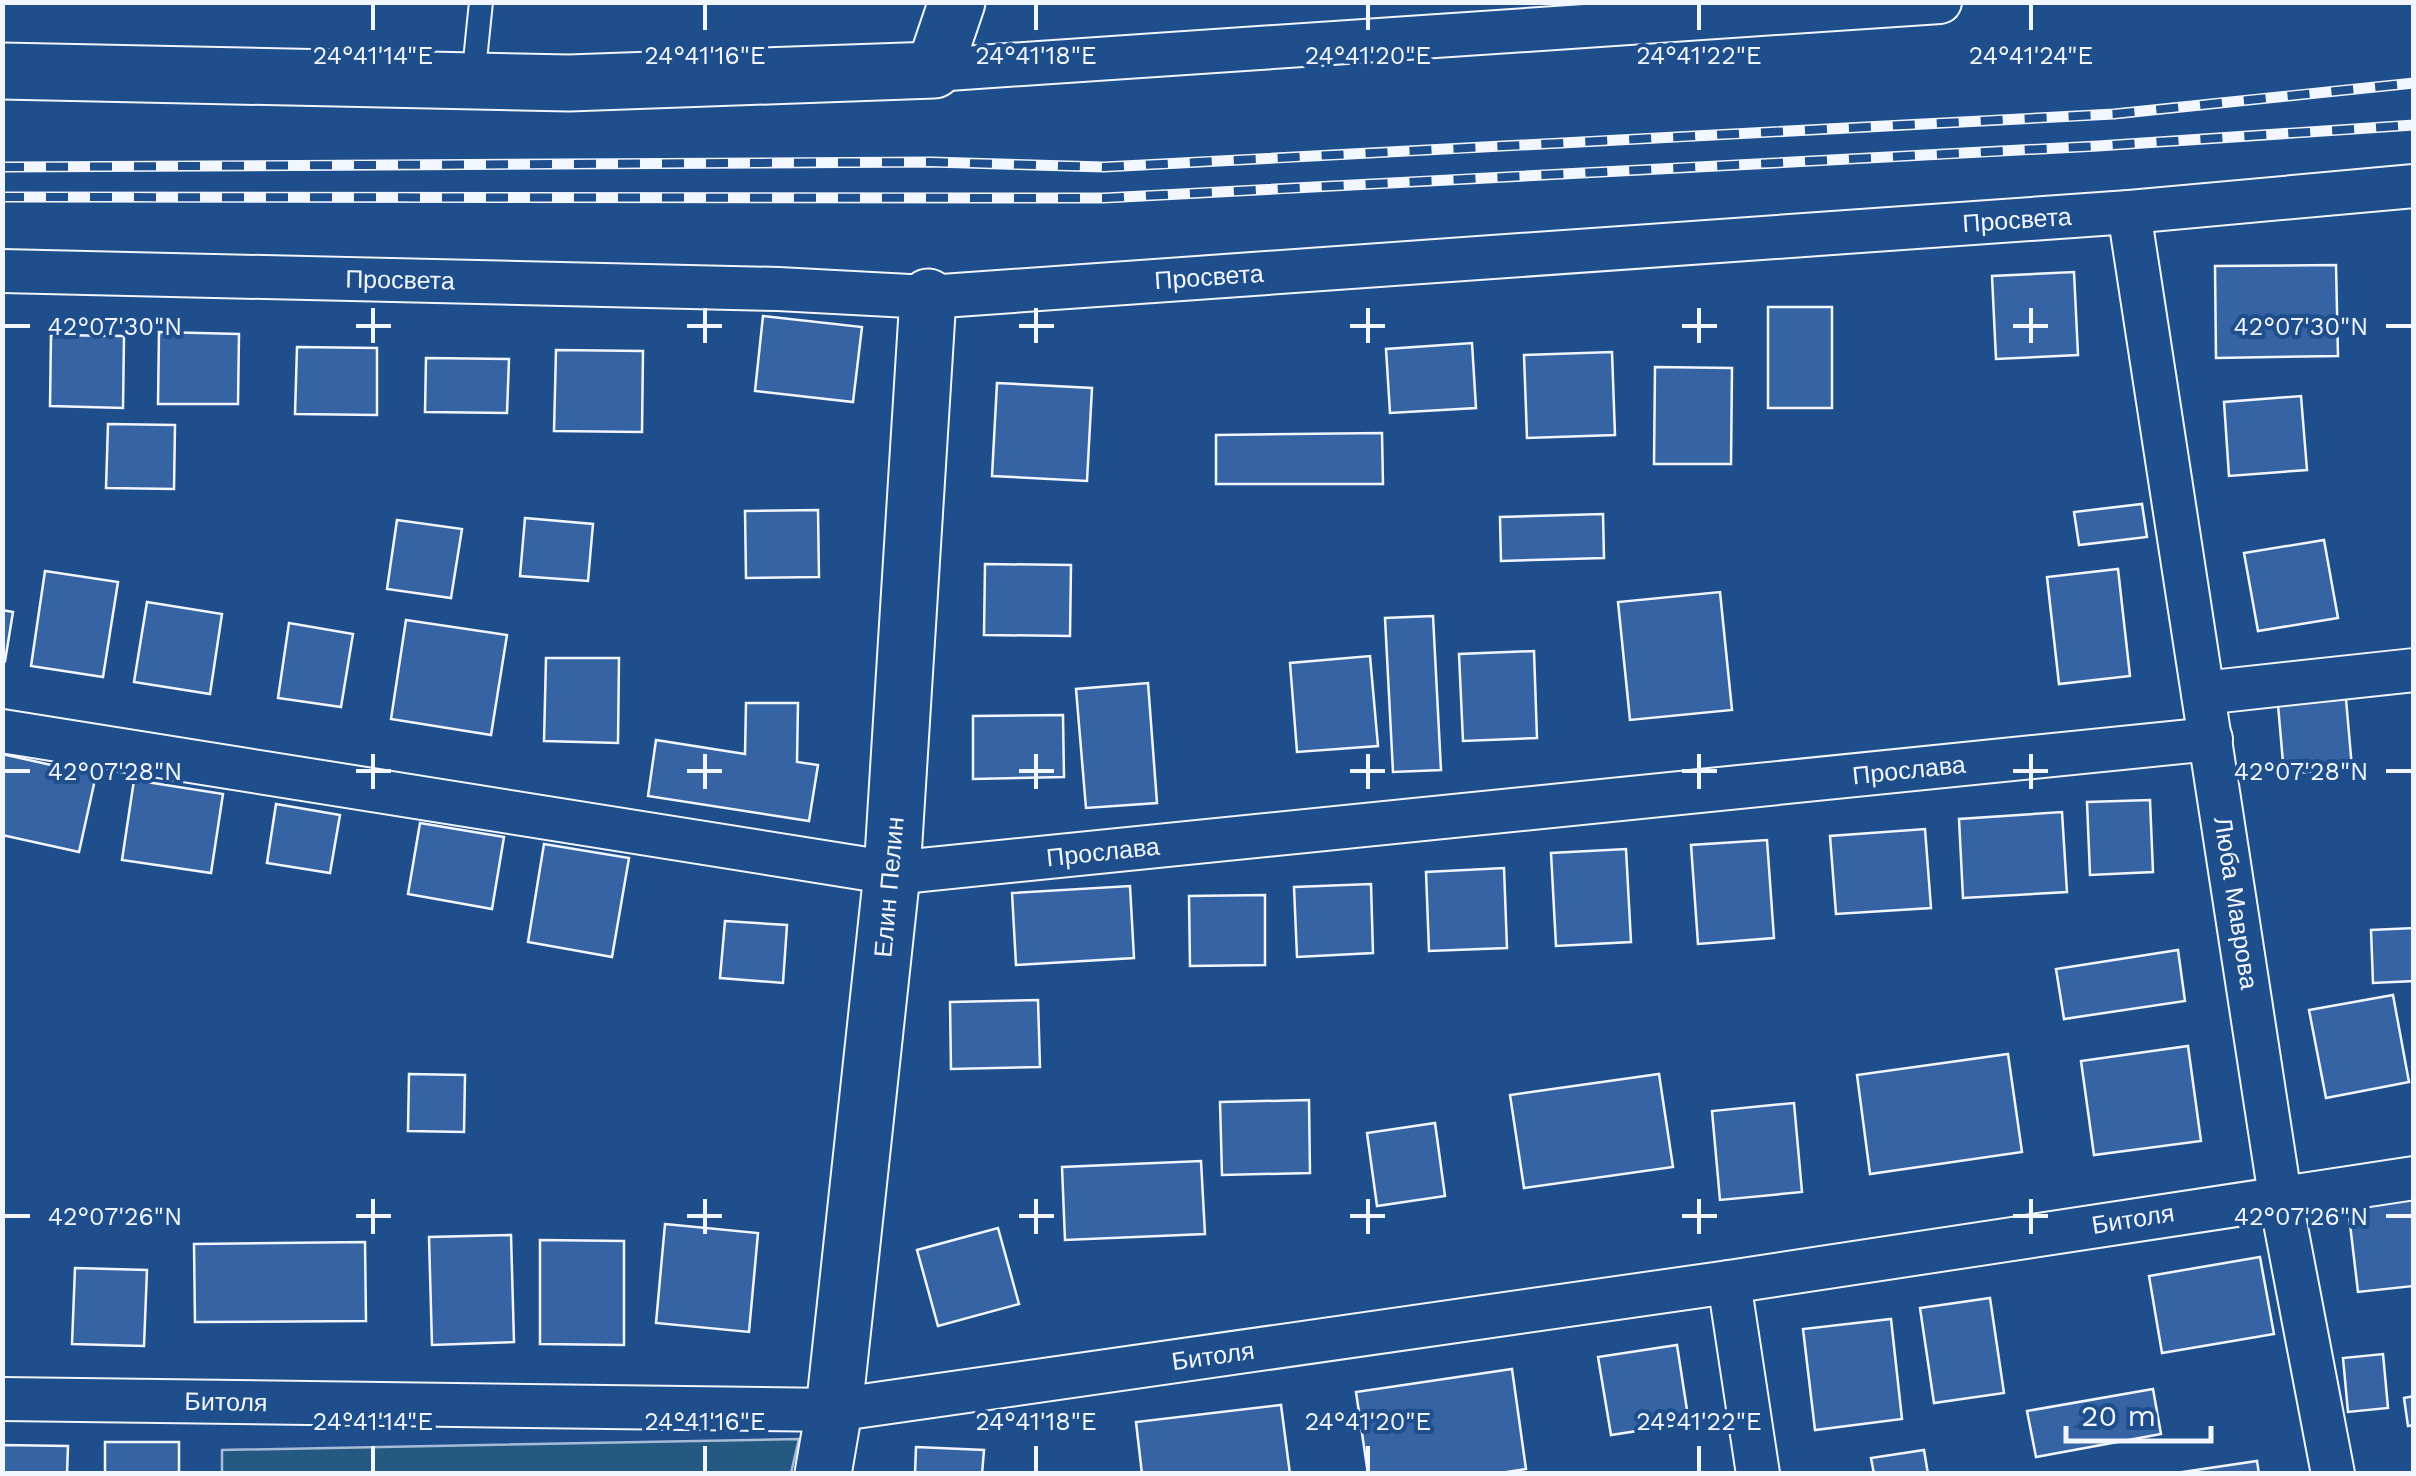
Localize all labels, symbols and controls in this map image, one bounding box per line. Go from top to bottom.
text: 24°41'14"E [313,41,433,70]
text: 24°41'16"E [644,41,766,70]
text: 24°41'18"E [975,41,1097,70]
text: 24°41'20"E [1305,41,1431,70]
text: 24°41'22"E [1636,41,1762,70]
text: 24°41'24"E [1969,41,2093,70]
street label: Просвета [1961,202,2073,238]
street label: Просвета [1153,259,1265,295]
street label: Просвета [345,265,455,295]
text: 42°07'30"N [48,312,182,341]
text: 42°07'30"N [2234,312,2368,341]
street label: Прослава [1851,750,1967,790]
text: 42°07'28"N [48,757,182,786]
text: 42°07'28"N [2234,757,2368,786]
street label: Люба Маврова [2208,815,2264,991]
street label: Елин Пелин [868,816,910,958]
street label: Прослава [1045,832,1161,872]
street label: Битоля [2090,1198,2176,1240]
text: 42°07'26"N [48,1202,182,1231]
text: 42°07'26"N [2234,1202,2368,1231]
street label: Битоля [1170,1336,1256,1376]
scale bar [2066,1381,2211,1443]
street label: Битоля [184,1387,268,1417]
text: 20 m [2081,1398,2156,1433]
text: 24°41'14"E [313,1407,433,1436]
text: 24°41'16"E [644,1407,766,1436]
text: 24°41'18"E [975,1407,1097,1436]
text: 24°41'20"E [1305,1407,1431,1436]
text: 24°41'22"E [1636,1407,1762,1436]

